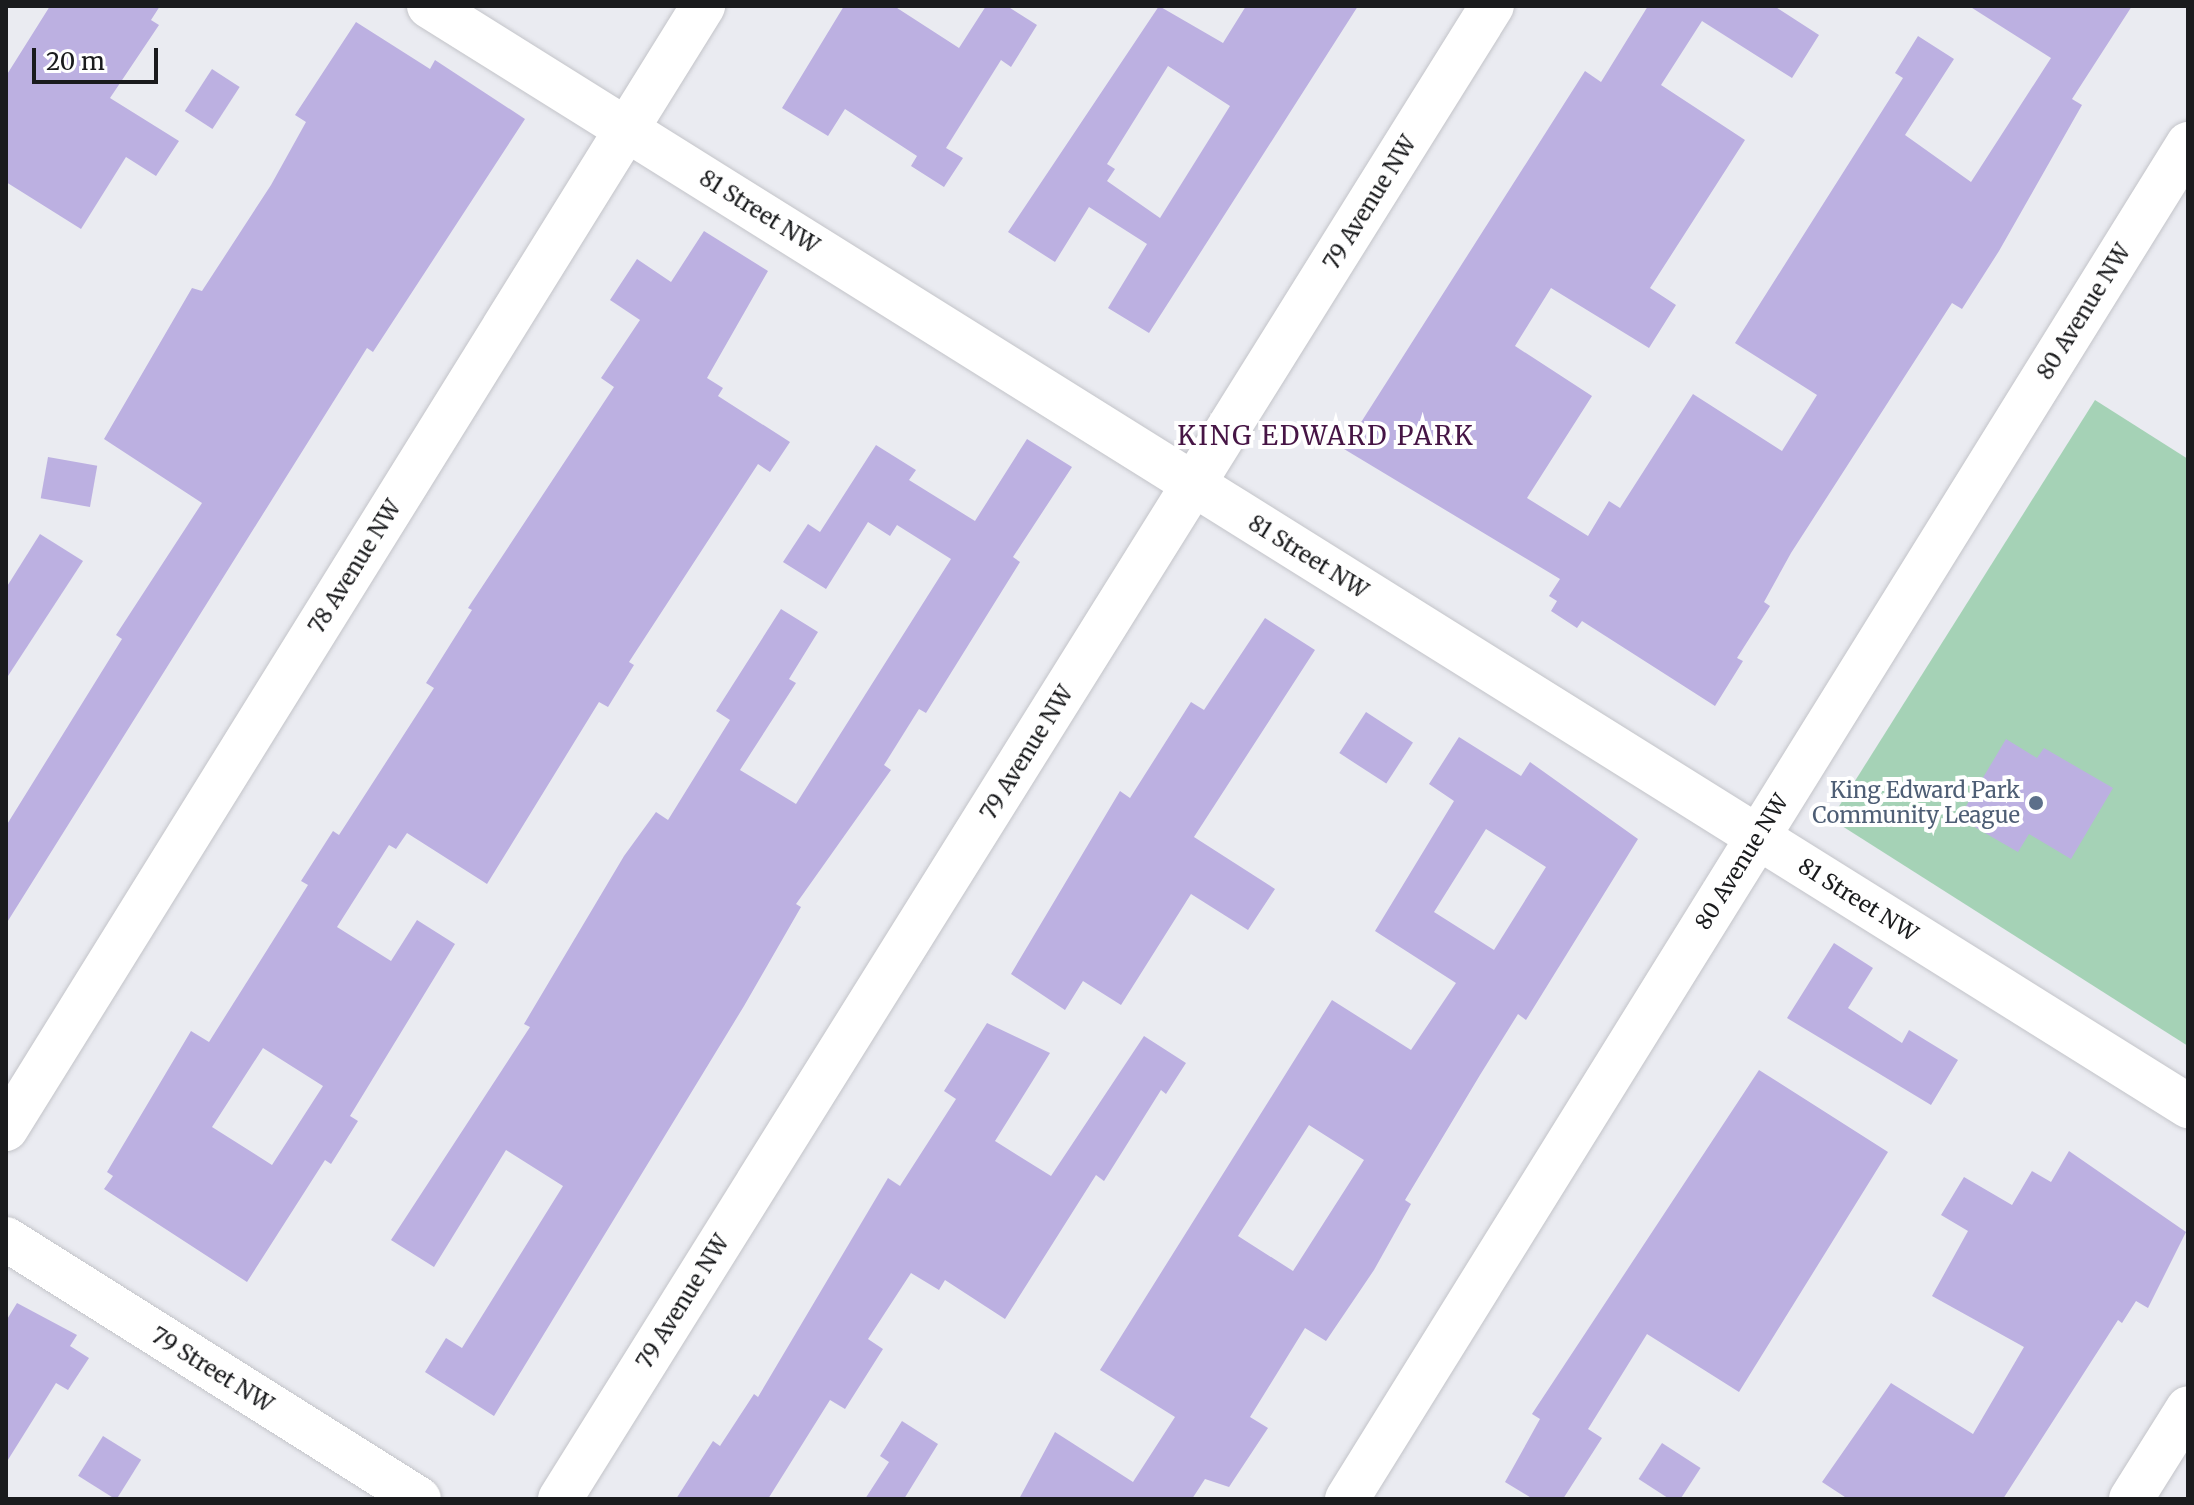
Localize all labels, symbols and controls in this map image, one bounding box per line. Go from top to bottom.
scale bar [36,32,162,82]
text: 20 m [46,46,105,77]
street label: 79 Avenue NW [1318,131,1422,275]
street label: 81 Street NW [695,165,823,259]
street label: 80 Avenue NW [2032,239,2136,385]
district label: KING EDWARD PARK [1177,420,1475,452]
street label: 78 Avenue NW [303,495,407,639]
street label: 81 Street NW [1244,510,1372,604]
street label: 79 Avenue NW [975,681,1079,825]
place label: King Edward Park Community League [1812,777,2020,828]
street label: 80 Avenue NW [1690,789,1794,935]
marker: King Edward Park Community League [2027,794,2045,812]
street label: 81 Street NW [1794,853,1922,947]
street label: 79 Avenue NW [631,1230,735,1374]
street label: 79 Street NW [146,1322,278,1418]

